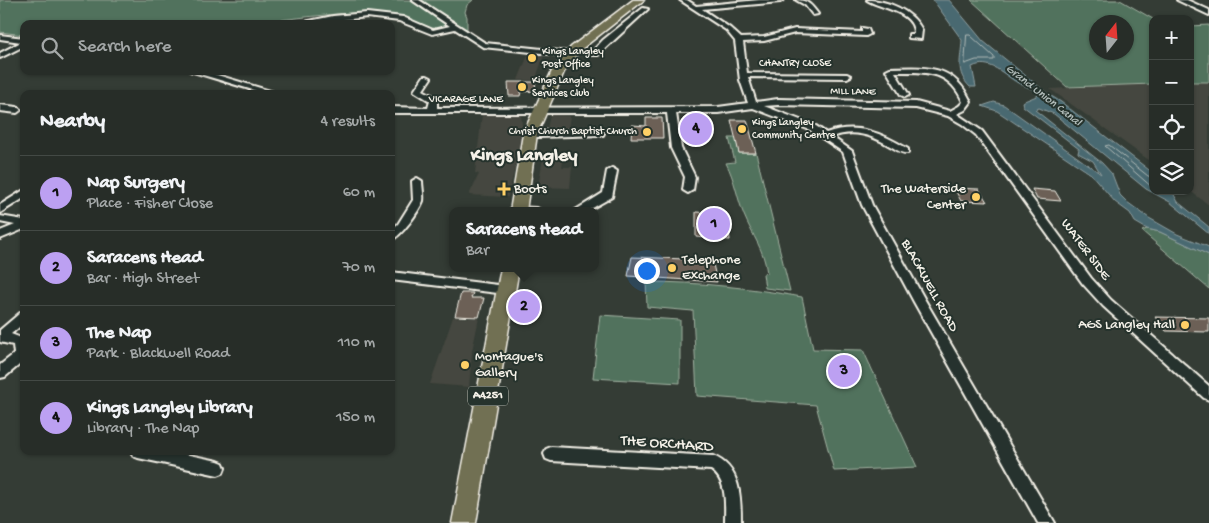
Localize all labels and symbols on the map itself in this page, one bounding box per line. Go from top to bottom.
north arrow [1089,15,1134,60]
place label: Kings Langley Post Office [541,46,604,71]
marker: Kings Langley Post Office [526,52,538,64]
street label: CHANTRY CLOSE [759,58,832,70]
water label: Grand Union Canal [1002,62,1085,131]
place label: Kings Langley Services Club [532,75,594,100]
marker: Kings Langley Services Club [516,81,528,93]
street label: MILL LANE [830,86,877,98]
street label: VICARAGE LANE [428,94,504,106]
pin: 4 [680,110,712,148]
place label: Kings Langley Community Centre [752,117,836,142]
marker: Kings Langley Community Centre [736,123,748,135]
place label: Christ Church Baptist Church [509,126,637,138]
marker: Christ Church Baptist Church [641,126,653,138]
district label: Kings Langley [470,145,578,168]
place label: Boots [513,181,547,198]
place label: The Waterside Center [880,181,967,214]
marker: Boots [498,183,510,195]
marker: The Waterside Center [970,191,982,203]
pin: 1 [698,205,730,243]
street label: WATER SIDE [1056,216,1114,285]
street label: BLACKWELL ROAD [896,236,962,336]
place label: Telephone Exchange [681,252,741,285]
your location [634,258,660,284]
marker: Telephone Exchange [666,262,678,274]
pin: 2 [508,288,540,326]
place label: AGS Langley Hall [1078,317,1175,334]
marker: AGS Langley Hall [1179,319,1191,331]
place label: Montague's Gallery [475,349,543,382]
pin: 3 [828,352,860,390]
marker: Montague's Gallery [459,359,471,371]
road number: A4251 [468,386,508,406]
street label: THE ORCHARD [619,432,715,458]

